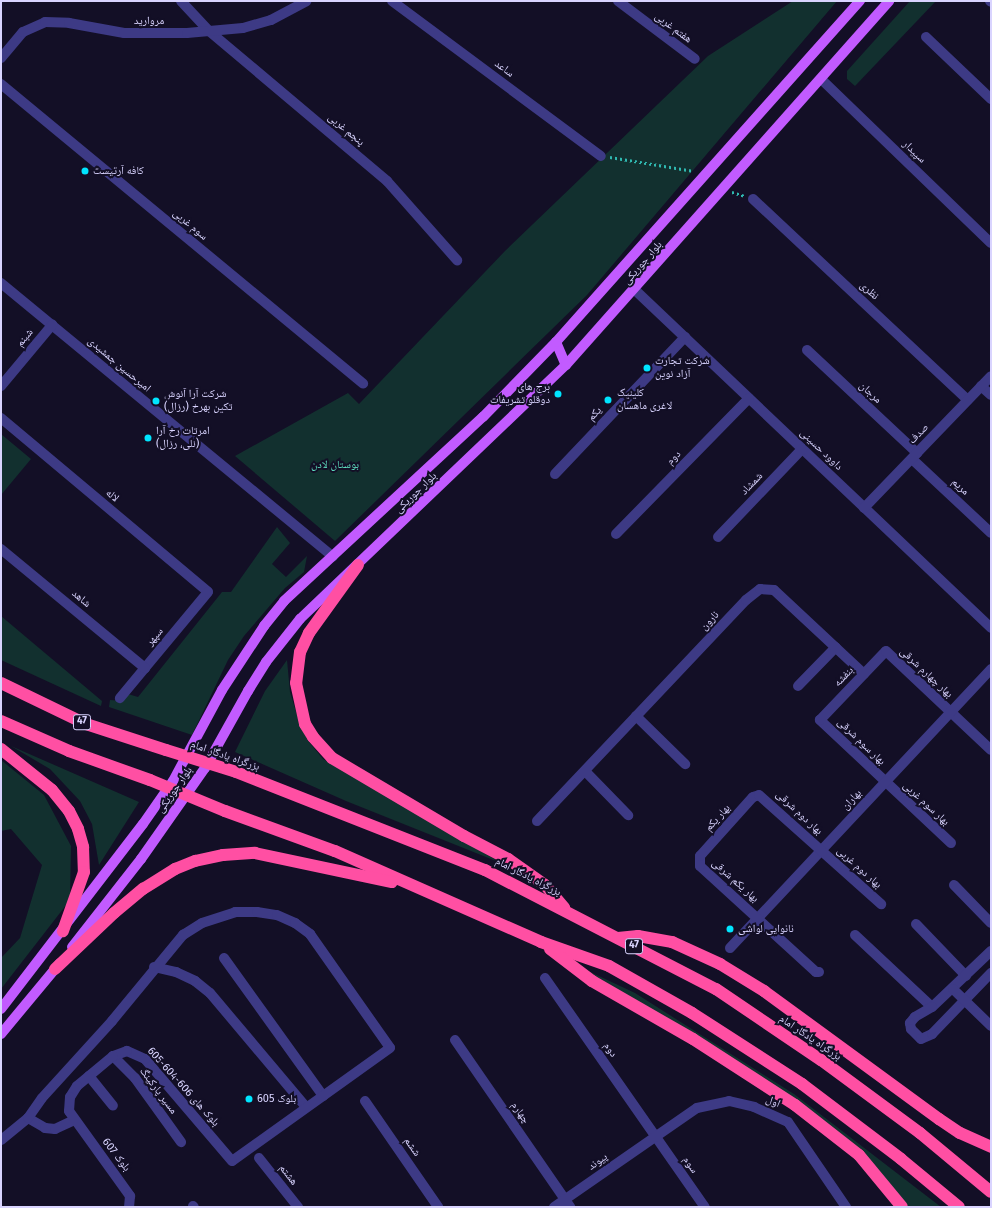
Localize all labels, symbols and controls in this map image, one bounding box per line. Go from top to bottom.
street label: هفتم غربی [652,10,694,46]
street label: مروارید [134,14,164,28]
street label: ساعد [492,57,516,81]
street label: پنجم غربی [325,111,367,149]
street label: سپیدار [900,138,928,166]
place label: کافه آرتیست [93,164,144,178]
marker: کافه آرتیست [80,166,90,176]
street label: سوم غربی [170,207,210,243]
street label: بلوار جوریکی [620,239,666,287]
street label: نظری [857,279,881,303]
street label: شبنم [14,326,36,350]
street label: امیرحسین جمشیدی [85,335,153,395]
place label: شرکت تجارت آزاد نوین [655,355,710,381]
marker: شرکت تجارت آزاد نوین [642,363,652,373]
street label: مرجان [856,379,884,407]
place label: برج های دوقلو تشریفات [490,381,550,407]
place label: کلینیک لاغری ماهسان [617,387,672,413]
place label: شرکت آرا آنوش تکین بهرخ (رزال) [164,388,232,414]
marker: برج های دوقلو تشریفات [553,389,563,399]
marker: کلینیک لاغری ماهسان [602,394,614,406]
marker: شرکت آرا آنوش تکین بهرخ (رزال) [151,396,161,406]
street label: یکم [585,404,605,424]
street label: صدف [906,421,932,447]
place label: امرتات رخ آرا (نلی، رزال) [156,425,210,451]
street label: داوود حسینی [797,427,845,473]
marker: امرتات رخ آرا (نلی، رزال) [143,433,153,443]
street label: دوم [664,448,684,468]
park label: بوستان لادن [311,458,359,472]
street label: بلوار جوریکی [392,470,440,516]
street label: شمشاد [738,470,766,498]
street label: مریم [949,476,971,498]
street label: لاله [103,487,121,505]
street label: شاهد [69,587,93,611]
street label: نارون [698,609,722,633]
street label: سپهر [144,625,166,649]
street label: بهار چهارم شرقی [897,645,955,701]
street label: بنفشه [831,664,857,690]
road number: 47 [72,714,92,730]
street label: بهار سوم شرقی [834,716,888,768]
street label: بزرگراه یادگار امام [189,738,261,774]
street label: بلوار جوریکی [154,764,196,816]
street label: بهار سوم غربی [900,779,952,829]
street label: بهاران [839,787,865,813]
street label: بهار دوم شرقی [773,788,825,838]
street label: بهار یکم [702,802,734,834]
street label: بهار دوم غربی [834,844,884,892]
street label: بزرگراه یادگار امام [493,855,563,899]
street label: بهار یکم شرقی [709,857,761,905]
place label: نانوایی لواشی [738,922,794,936]
marker: نانوایی لواشی [725,924,735,934]
road number: 47 [624,938,644,954]
street label: بزرگراه یادگار امام [776,1012,844,1064]
street label: دوم [600,1040,620,1060]
street label: بلوک های 606-604-605 [144,1045,222,1129]
street label: مسیر پارکینگ [136,1065,180,1117]
place label: بلوک 605 [257,1092,296,1106]
street label: اول [764,1093,782,1111]
marker: بلوک 605 [244,1094,254,1104]
street label: چهارم [508,1100,532,1126]
street label: ششم [401,1135,423,1159]
street label: بلوک 607 [99,1136,133,1174]
street label: پیوند [586,1151,610,1173]
street label: سوم [679,1154,701,1176]
street label: هشتم [276,1162,300,1188]

